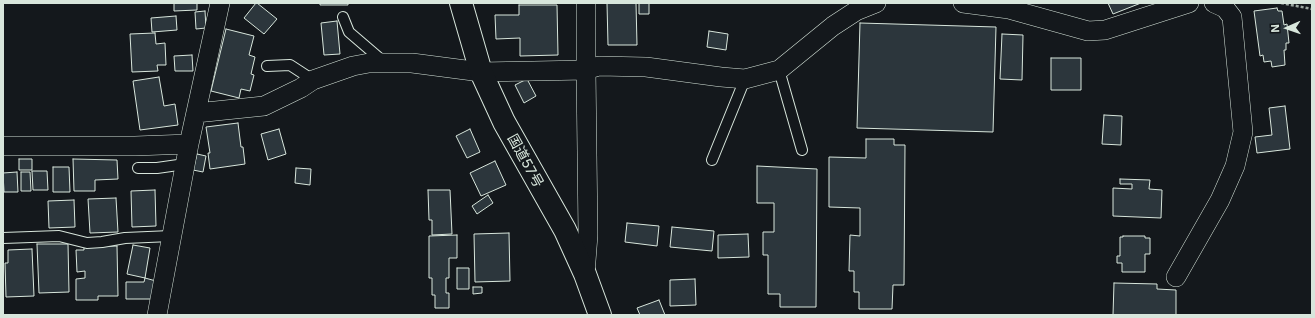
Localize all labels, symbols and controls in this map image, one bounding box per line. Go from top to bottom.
north arrow [1267,8,1307,48]
text: N [1268,24,1282,33]
street label: 国道57号 [503,131,547,191]

